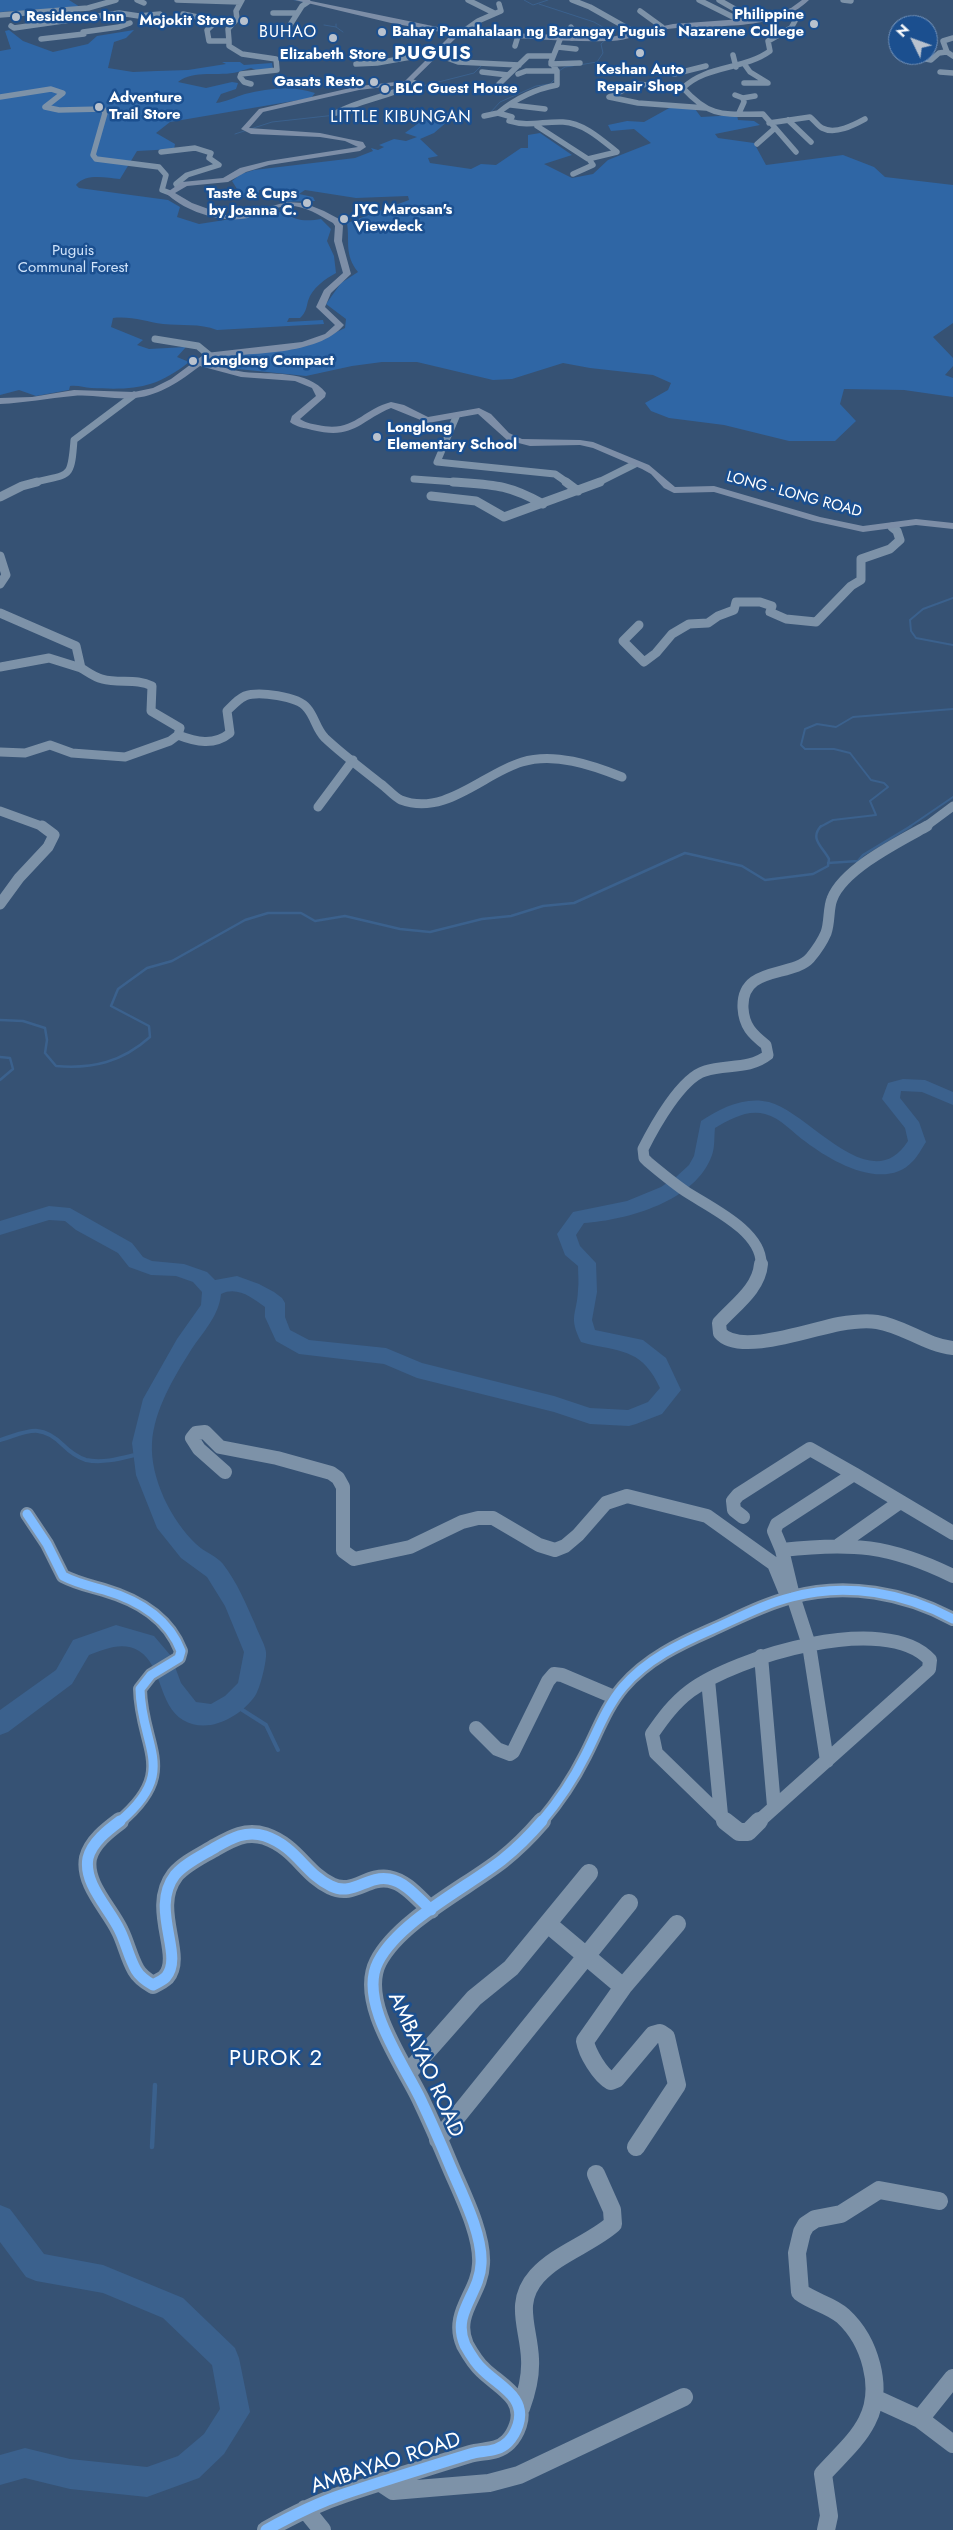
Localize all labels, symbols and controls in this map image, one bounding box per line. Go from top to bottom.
place label: Philippine Nazarene College [678,6,804,41]
place label: Residence Inn [26,8,124,26]
marker: Residence Inn [10,11,22,23]
place label: Mojokit Store [139,12,234,30]
marker: Mojokit Store [238,15,250,27]
north arrow [888,15,938,65]
marker: Philippine Nazarene College [808,18,820,30]
text: N [891,20,914,41]
district label: BUHAO [258,23,318,43]
place label: Bahay Pamahalaan ng Barangay Puguis [392,23,665,41]
marker: Bahay Pamahalaan ng Barangay Puguis [376,26,388,38]
marker: Elizabeth Store [327,32,339,44]
district label: PUGUIS [393,43,473,65]
place label: Elizabeth Store [280,46,386,64]
marker: Keshan Auto Repair Shop [634,47,646,59]
place label: Keshan Auto Repair Shop [596,61,684,96]
place label: Gasats Resto [274,73,364,91]
marker: Gasats Resto [368,76,380,88]
place label: BLC Guest House [395,80,518,98]
marker: BLC Guest House [379,83,391,95]
place label: Adventure Trail Store [109,89,182,124]
marker: Adventure Trail Store [93,101,105,113]
district label: LITTLE KIBUNGAN [328,108,474,128]
place label: Taste & Cups by Joanna C. [206,185,297,220]
marker: Taste & Cups by Joanna C. [301,197,313,209]
place label: JYC Marosan's Viewdeck [354,201,452,236]
marker: JYC Marosan's Viewdeck [338,213,350,225]
park label: Puguis Communal Forest [18,242,128,277]
place label: Longlong Compact [203,352,334,370]
marker: Longlong Compact [187,355,199,367]
place label: Longlong Elementary School [387,419,517,454]
marker: Longlong Elementary School [371,431,383,443]
street label: LONG - LONG ROAD [724,468,864,522]
street label: AMBAYAO ROAD [382,1988,468,2142]
district label: PUROK 2 [228,2047,324,2073]
street label: AMBAYAO ROAD [308,2428,464,2500]

